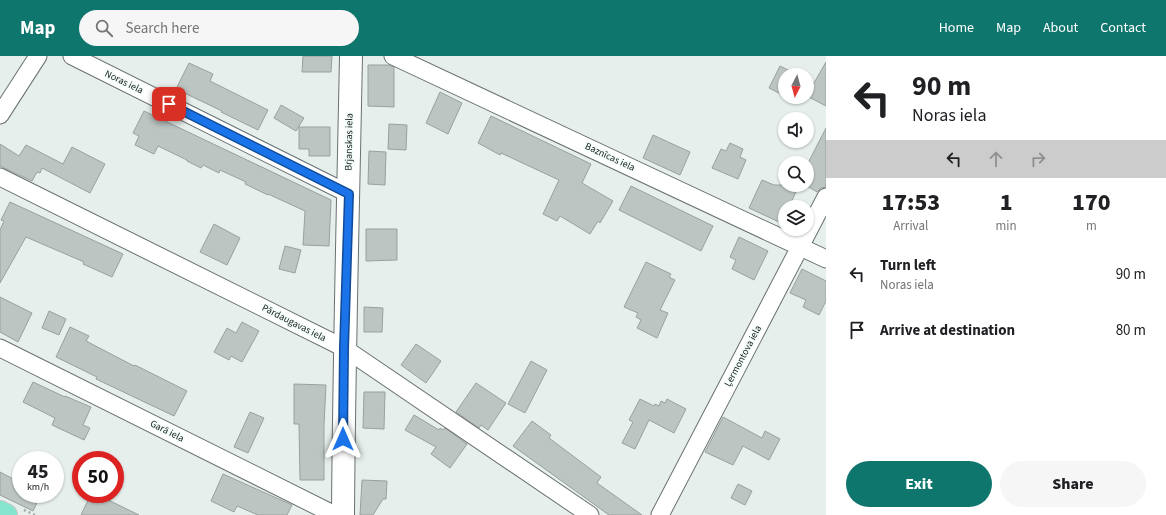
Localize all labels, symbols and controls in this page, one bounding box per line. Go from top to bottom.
search box [79,10,359,46]
text: Map [20,15,55,42]
icon: search [93,17,115,39]
text: Search here [125,18,199,39]
text: Home [939,18,974,38]
text: Map [996,18,1021,38]
text: About [1043,18,1078,38]
text: Contact [1100,18,1146,38]
text: 90 m [912,66,971,106]
street label: Noras iela [102,67,146,97]
north arrow [778,68,814,104]
map controls [778,68,814,236]
icon: left [846,72,898,124]
pin [152,87,186,121]
icon: arrive [158,93,180,115]
text: Noras iela [912,103,986,128]
button: sound [778,112,814,148]
street label: Brjanskas iela [341,113,357,171]
street label: Baznīcas iela [583,139,637,175]
icon: left [943,148,965,170]
icon: ahead [985,148,1007,170]
icon: right [1027,148,1049,170]
button: search [778,156,814,192]
text: 17:53 [881,185,940,220]
text: 1 [1000,185,1013,220]
text: 170 [1072,185,1111,220]
button: layers [778,200,814,236]
text: Arrival [893,217,928,235]
text: min [996,217,1017,235]
text: m [1086,217,1097,235]
text: Turn left [880,255,936,276]
icon: left [846,263,868,285]
text: 90 m [1116,264,1146,285]
text: Noras iela [880,276,934,294]
street label: Pārdaugavas iela [259,301,329,345]
icon: arrive [846,319,868,341]
text: Arrive at destination [880,320,1015,341]
text: 80 m [1116,320,1146,341]
street label: Ļermontova iela [721,323,765,389]
street label: Garā iela [148,416,186,446]
position arrow [322,418,364,460]
speed limit sign: 50 [72,451,124,503]
text: 45 [27,458,49,486]
button: Exit [846,461,992,507]
button: Share [1000,461,1146,507]
text: km/h [27,480,49,494]

